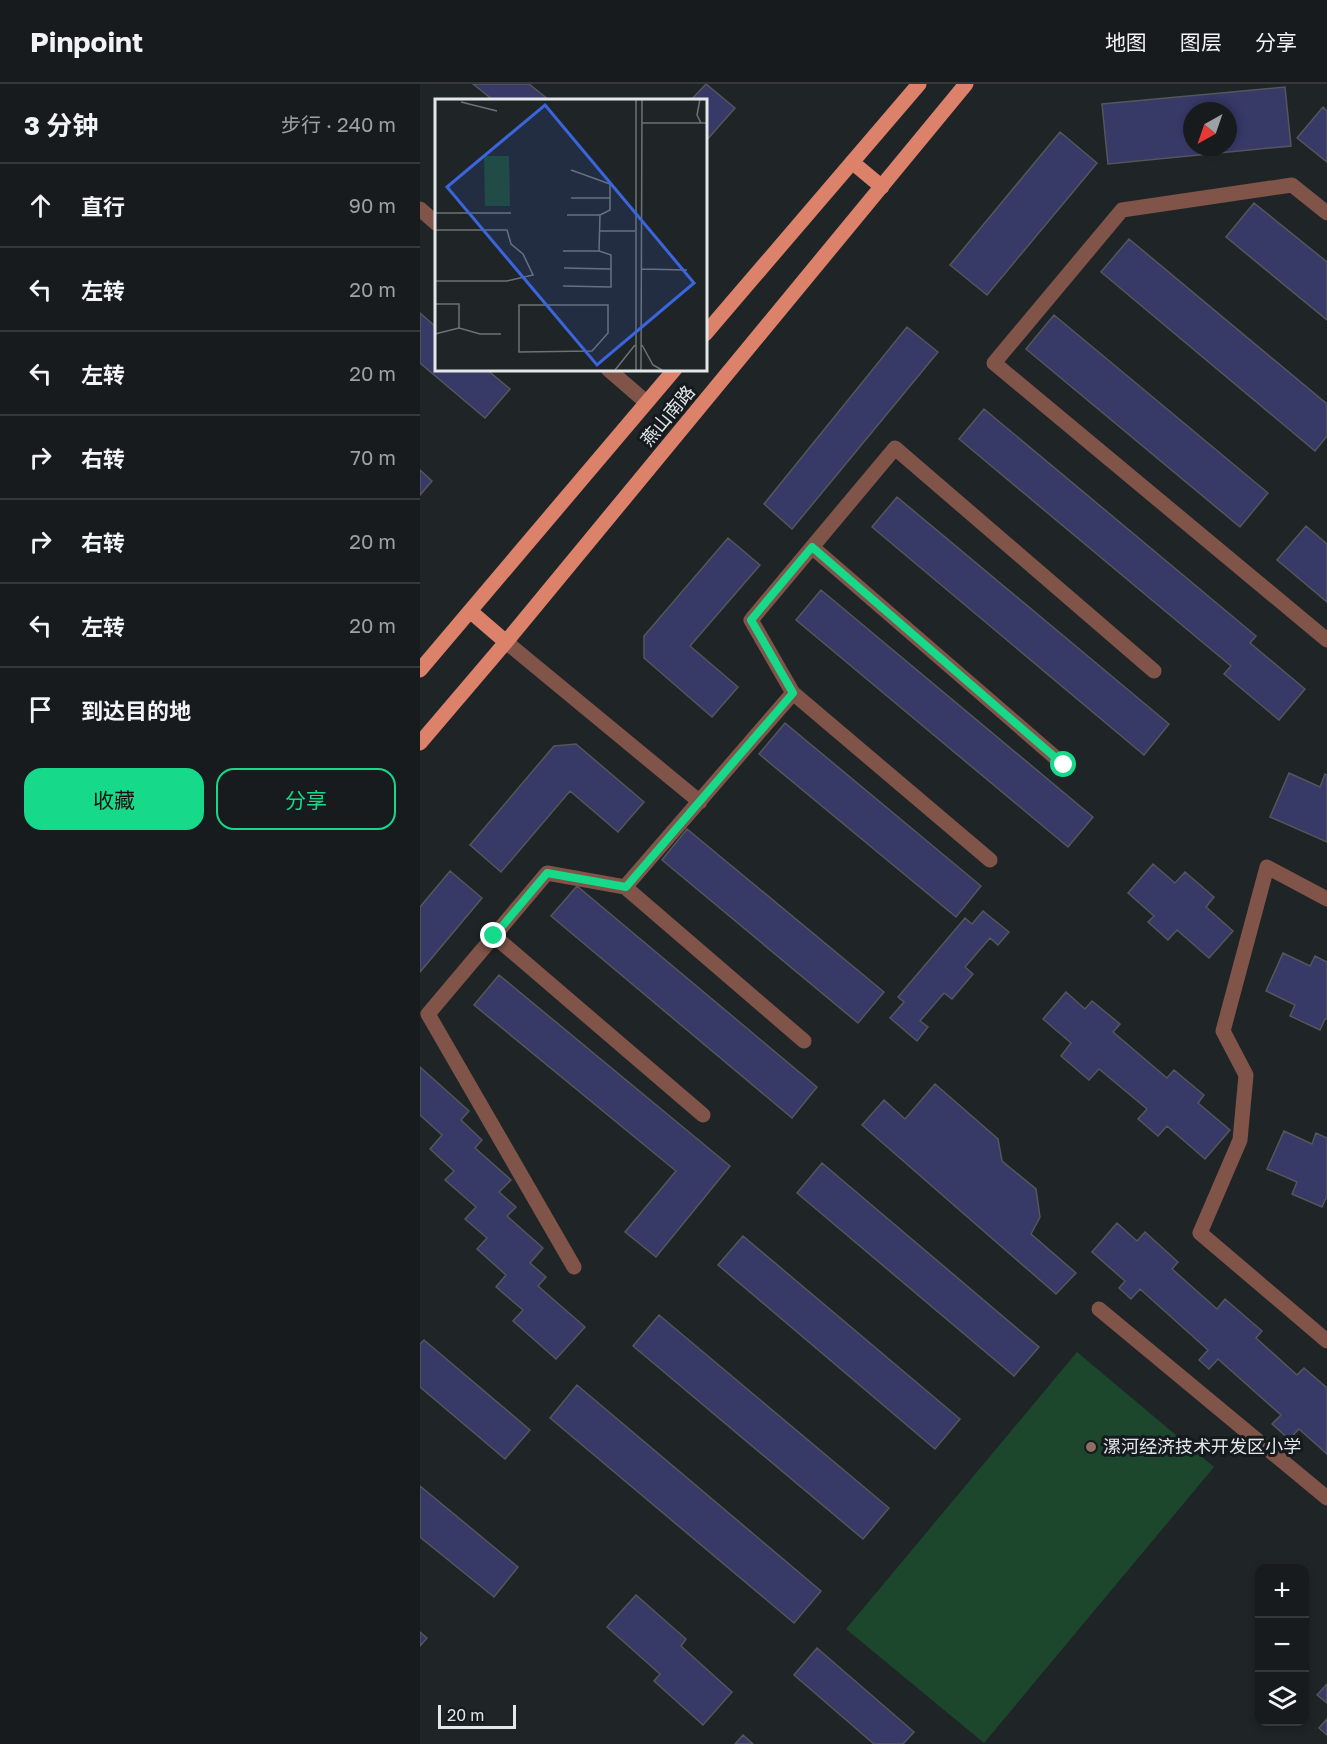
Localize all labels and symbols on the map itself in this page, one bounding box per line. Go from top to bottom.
inset map [435,99,706,370]
north arrow [1183,102,1237,156]
street label: 燕山南路 [636,381,699,450]
route start [1050,751,1076,777]
route end [480,922,506,948]
place label: 漯河经济技术开发区小学 [1103,1435,1301,1457]
marker: 漯河经济技术开发区小学 [1084,1440,1098,1454]
scale bar [438,1702,516,1730]

